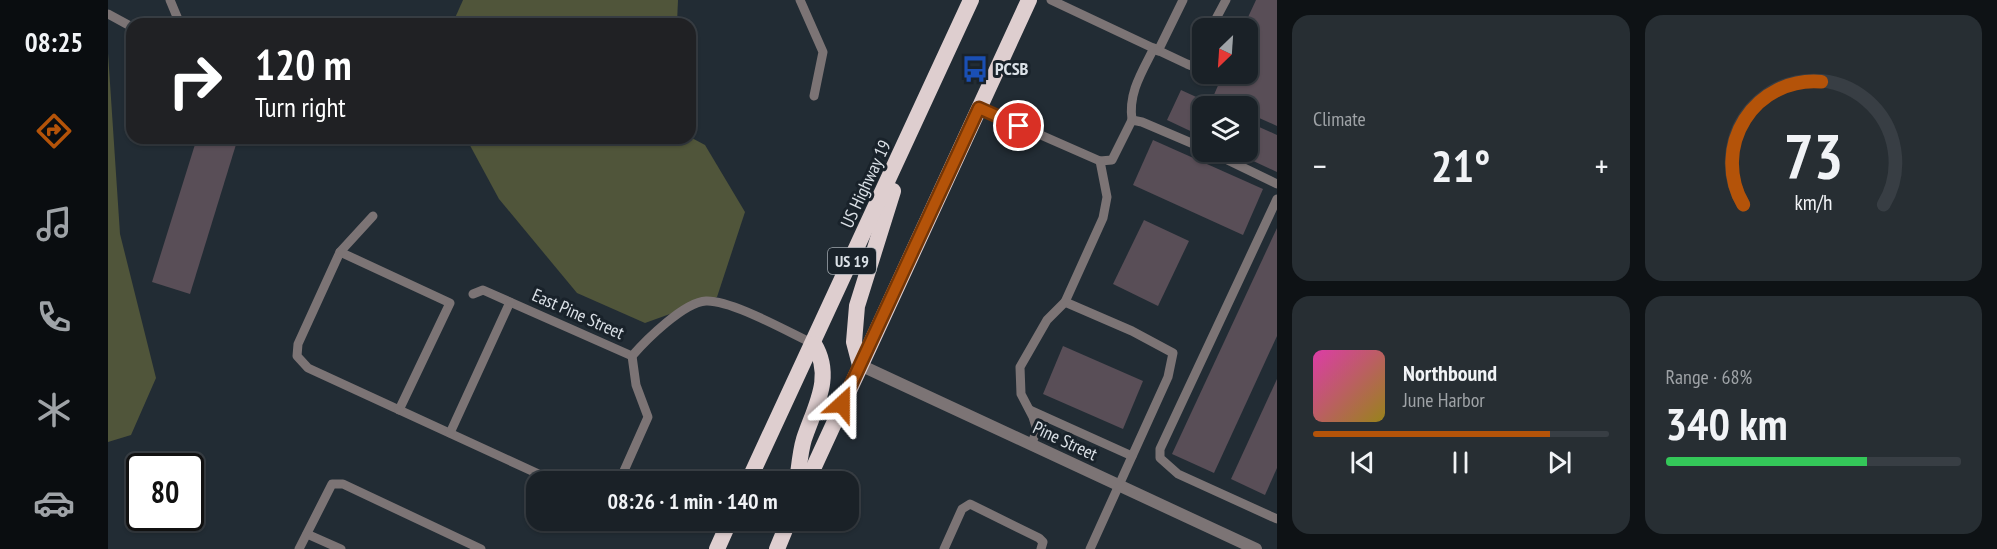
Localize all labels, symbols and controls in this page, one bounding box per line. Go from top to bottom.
north arrow [1192,18,1258,84]
map controls [1192,18,1258,162]
text: 08:25 [25,25,83,59]
text: 120 m [255,37,352,92]
icon: right [156,42,234,120]
bus stop icon: PCSB [960,54,990,84]
place label: PCSB [995,57,1029,80]
text: Turn right [255,90,346,124]
button: layers [1192,96,1258,162]
pin [993,100,1044,151]
text: Climate [1313,106,1366,132]
icon: arrive [1002,109,1035,142]
icon: directions [33,110,75,152]
text: 73 [1783,115,1843,196]
street label: US Highway 19 [835,136,896,231]
text: 21° [1431,136,1490,194]
text: − [1313,144,1327,187]
text: + [1595,144,1609,187]
text: km/h [1794,188,1832,216]
icon: music [33,203,75,245]
road number: US 19 [828,248,876,274]
street label: East Pine Street [529,283,628,344]
icon: phone [33,296,75,338]
text: Northbound [1403,359,1497,387]
text: Range · 68% [1666,364,1752,390]
position arrow [810,372,874,436]
text: June Harbor [1403,387,1485,413]
icon: climate [33,389,75,431]
text: 340 km [1666,394,1788,452]
street label: Pine Street [1029,416,1101,465]
icon: previous [1346,446,1379,479]
icon: pause [1444,446,1477,479]
icon: next [1543,446,1576,479]
speed limit sign: 80 [126,453,204,531]
icon: car [33,482,75,524]
text: 08:26 · 1 min · 140 m [607,487,778,515]

